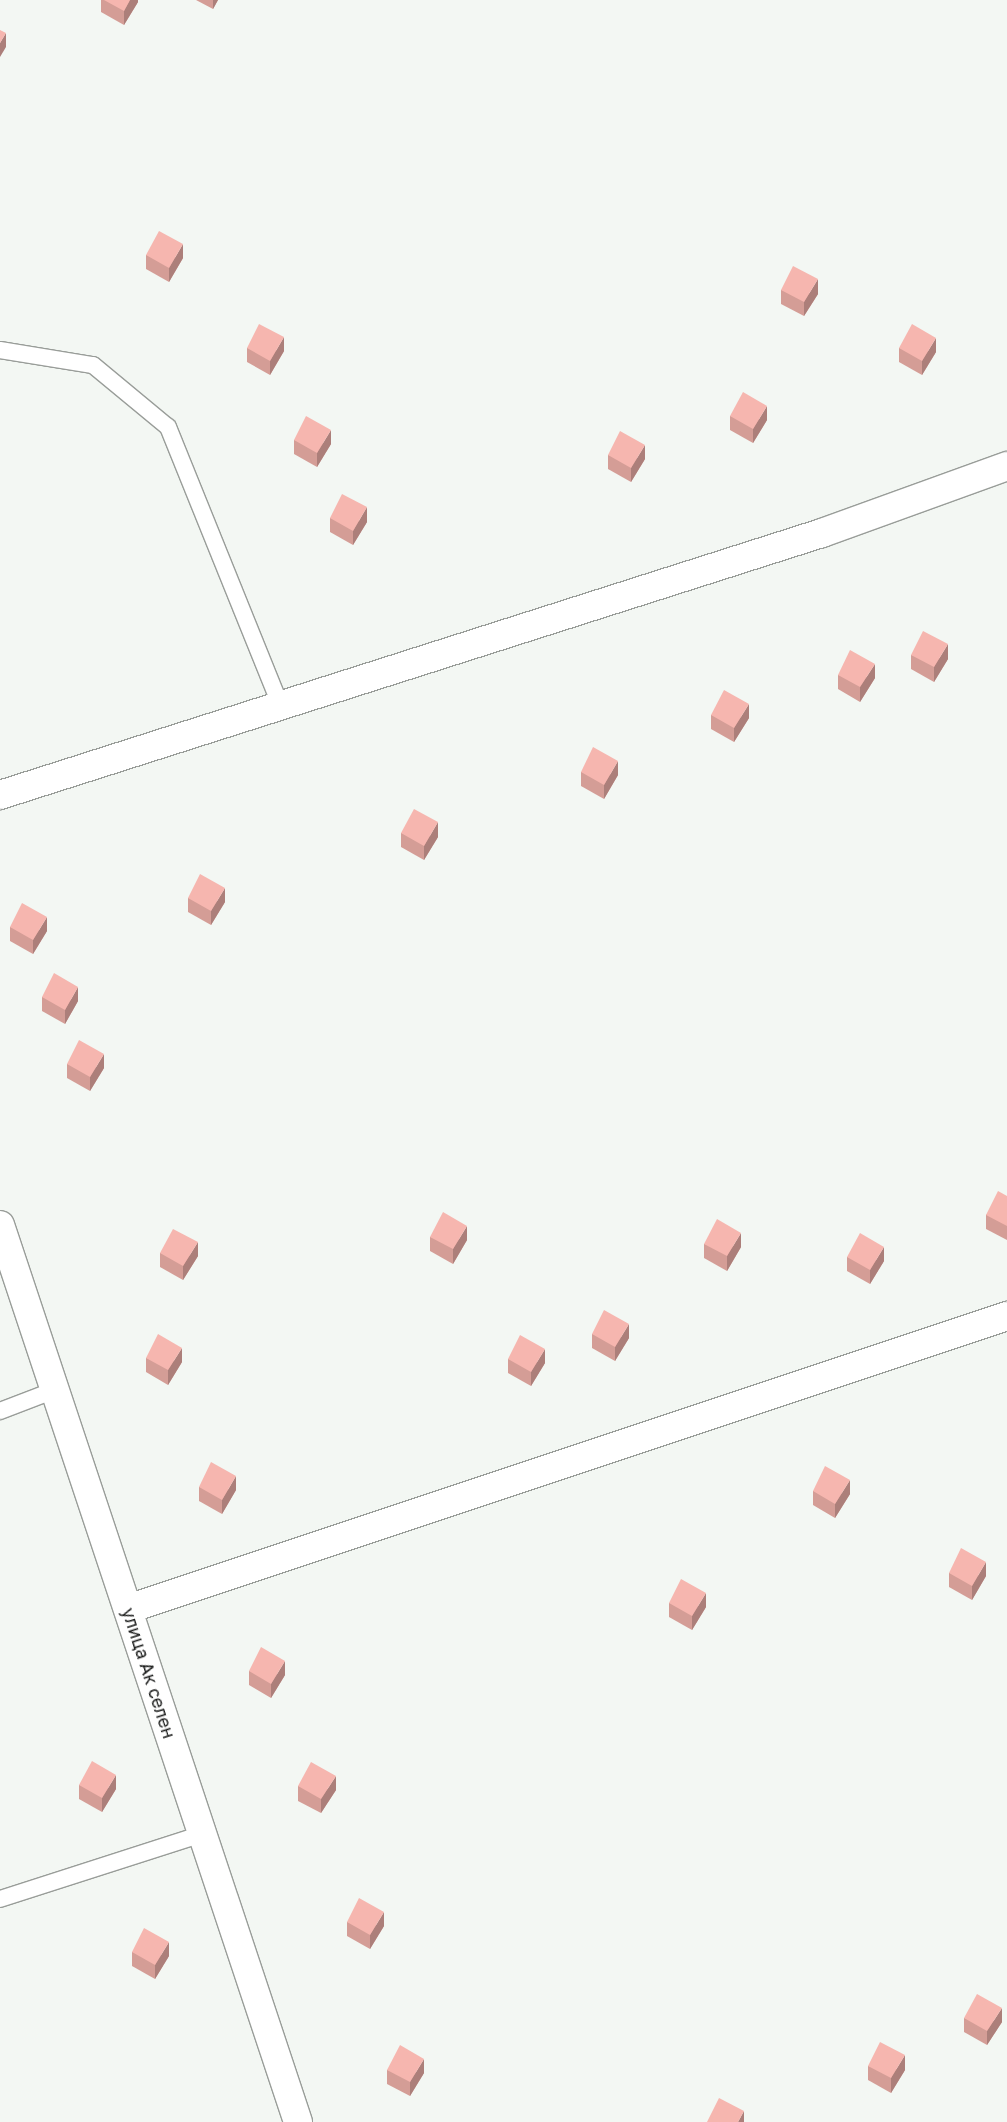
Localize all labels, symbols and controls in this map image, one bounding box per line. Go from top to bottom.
street label: улица Ак селен [118,1605,180,1741]

